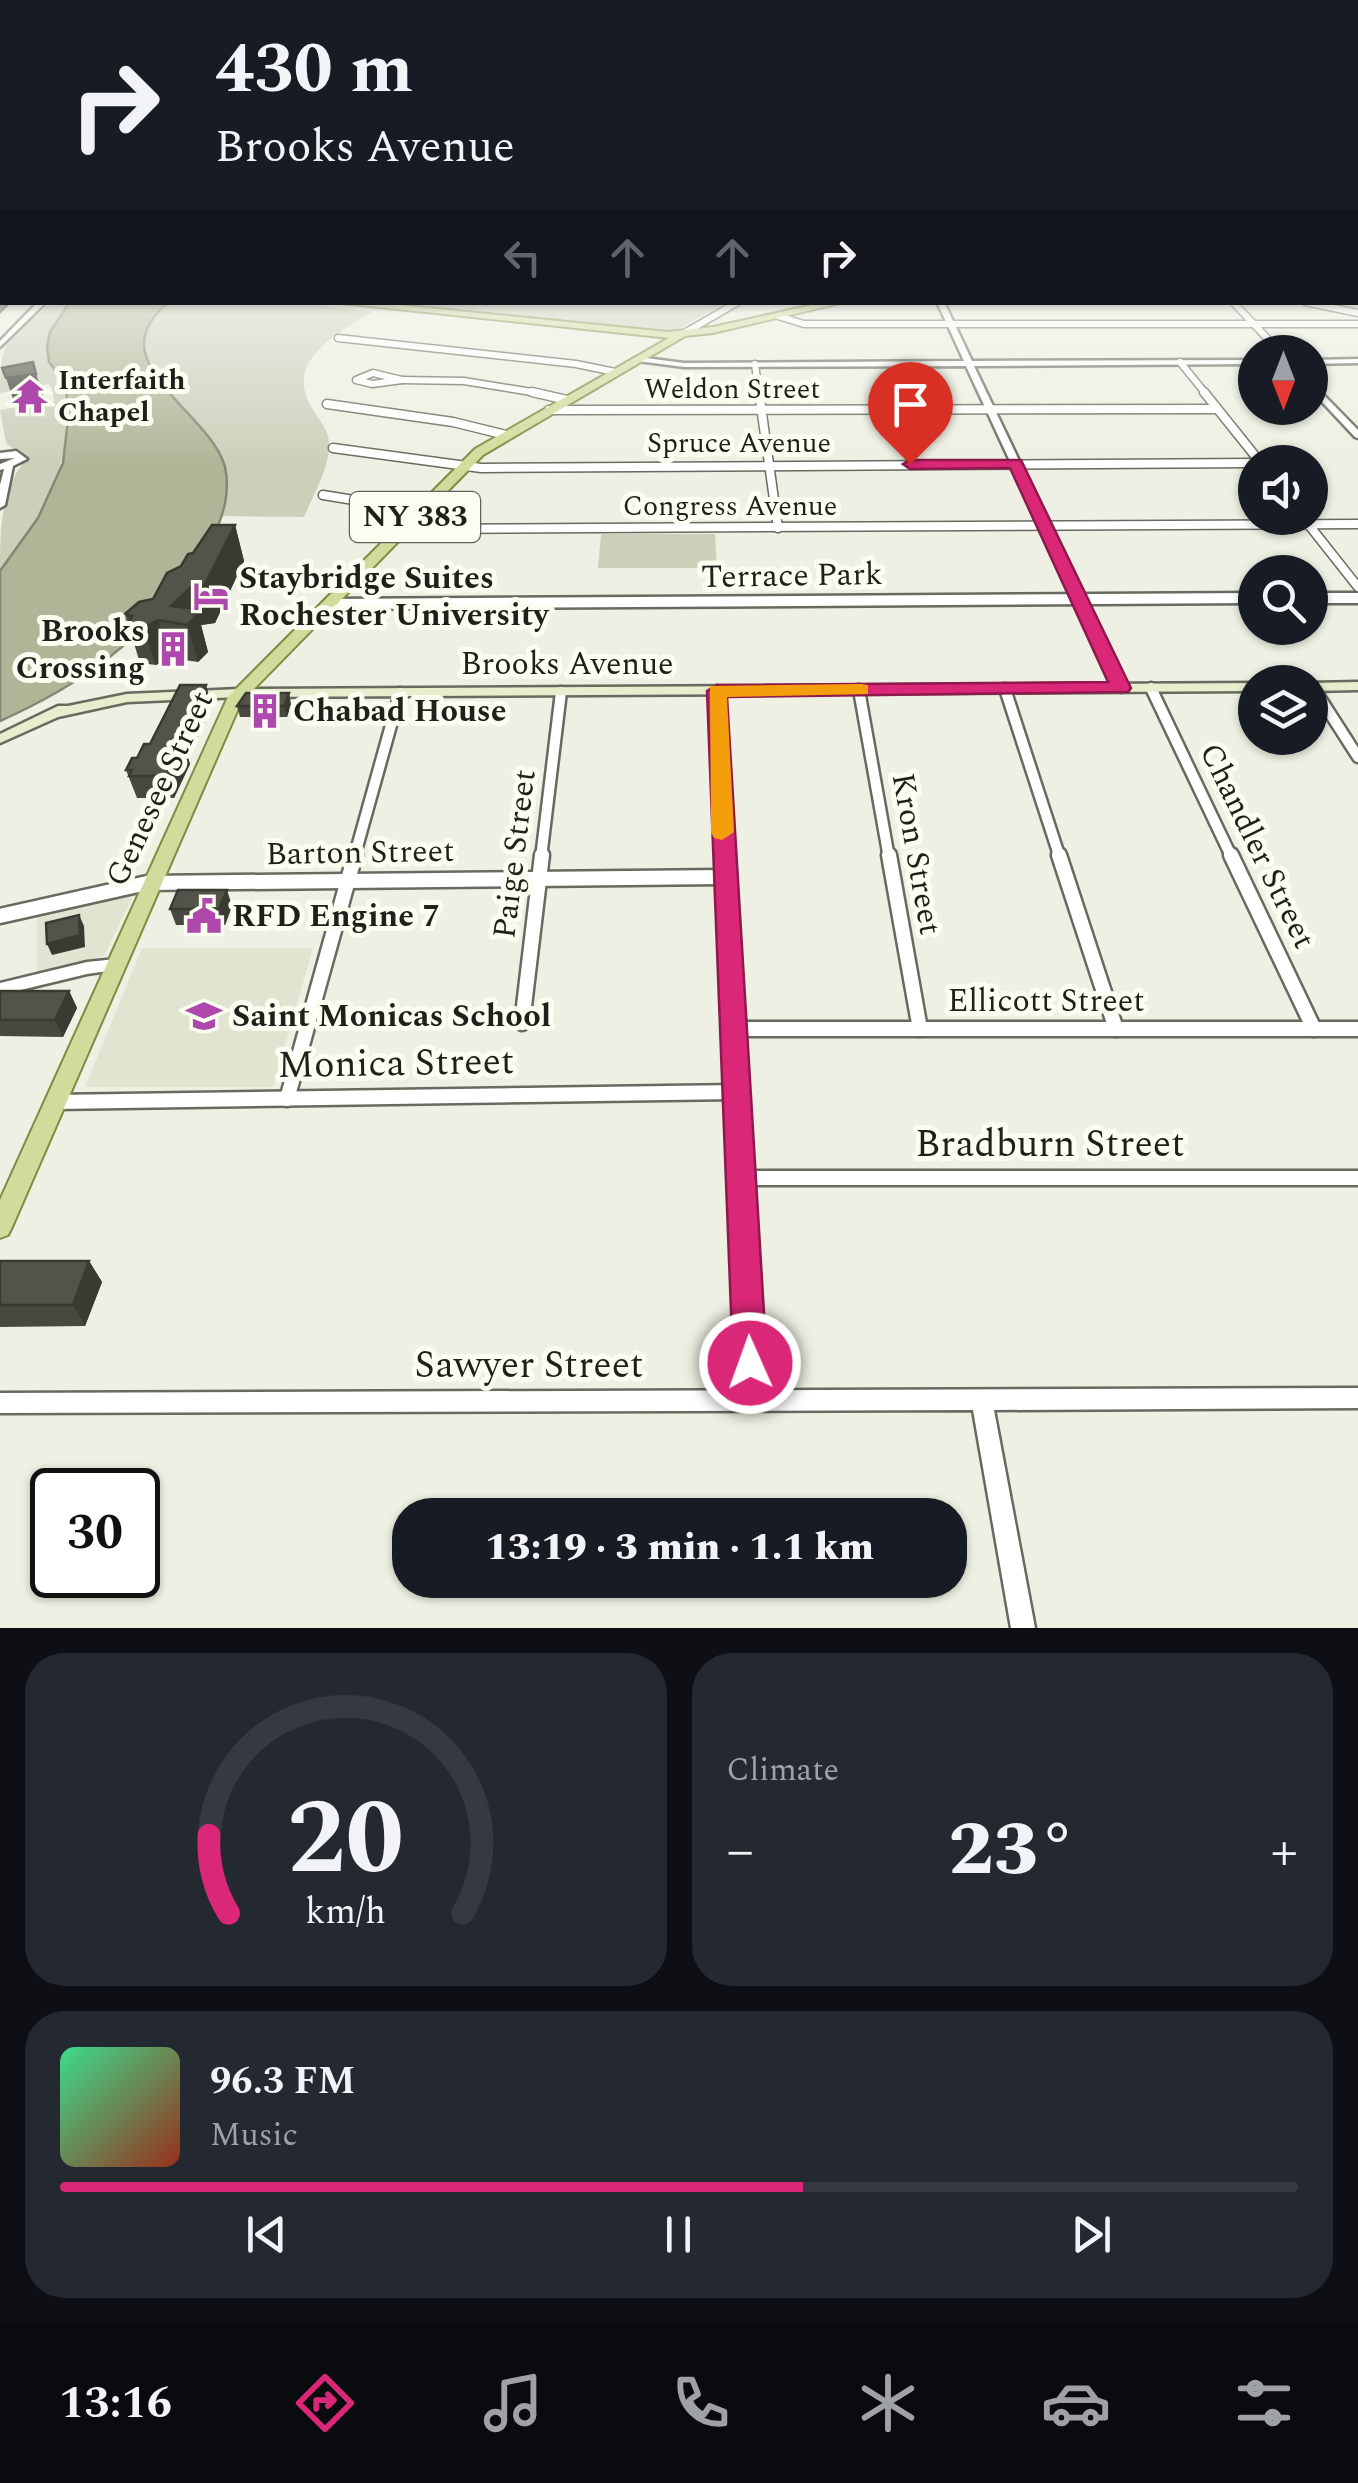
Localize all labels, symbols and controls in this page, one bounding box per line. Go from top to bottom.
text: 430 m [215,17,413,123]
icon: right [50,40,180,170]
text: Brooks Avenue [215,113,515,182]
icon: left [495,230,550,285]
icon: ahead [600,230,655,285]
icon: ahead [705,230,760,285]
icon: right [810,230,865,285]
north arrow [1238,335,1328,425]
map controls [1238,335,1328,755]
place label: Interfaith Chapel [58,359,186,434]
pin [868,362,953,465]
street label: Weldon Street [644,368,820,411]
temple icon: Interfaith Chapel [11,377,49,415]
icon: arrive [883,377,938,432]
street label: Spruce Avenue [647,422,831,465]
button: sound [1238,445,1328,535]
street label: Congress Avenue [623,485,837,528]
road number: NY 383 [350,492,480,542]
street label: Terrace Park [701,550,883,602]
place label: Staybridge Suites Rochester University [239,554,550,640]
button: search [1238,555,1328,645]
hotel icon: Staybridge Suites Rochester University [192,577,230,615]
place label: Brooks Crossing [16,607,145,693]
building icon: Brooks Crossing [154,630,192,668]
street label: Brooks Avenue [460,640,674,689]
button: layers [1238,665,1328,755]
street label: Genesee Street [93,683,227,895]
place label: Chabad House [293,687,507,736]
building icon: Chabad House [246,692,284,730]
street label: Chandler Street [1186,735,1328,957]
street label: Paige Street [480,767,550,941]
street label: Kron Street [878,769,954,939]
street label: Barton Street [265,827,455,879]
place label: RFD Engine 7 [232,892,440,941]
public building icon: RFD Engine 7 [185,897,223,935]
street label: Ellicott Street [948,977,1144,1026]
place label: Saint Monicas School [232,992,551,1041]
school or university icon: Saint Monicas School [185,997,223,1035]
street label: Monica Street [277,1033,515,1095]
street label: Bradburn Street [915,1116,1185,1174]
position arrow [698,1311,802,1415]
street label: Sawyer Street [414,1337,644,1395]
speed limit sign: 30 [30,1468,160,1598]
text: 13:19 · 3 min · 1.1 km [485,1519,874,1577]
text: Climate [727,1746,839,1795]
text: 20 [287,1761,404,1919]
text: 23° [948,1794,1076,1908]
text: − [727,1810,754,1893]
text: + [1270,1810,1298,1893]
text: km/h [306,1885,386,1940]
text: 96.3 FM [210,2053,355,2111]
text: Music [210,2111,298,2160]
icon: previous [239,2207,294,2262]
icon: pause [651,2207,706,2262]
icon: next [1064,2207,1119,2262]
icon: directions [290,2368,360,2438]
icon: music [478,2368,548,2438]
icon: phone [666,2368,736,2438]
icon: climate [853,2368,923,2438]
icon: car [1041,2368,1111,2438]
icon: filters [1229,2368,1299,2438]
text: 13:16 [59,2369,172,2438]

